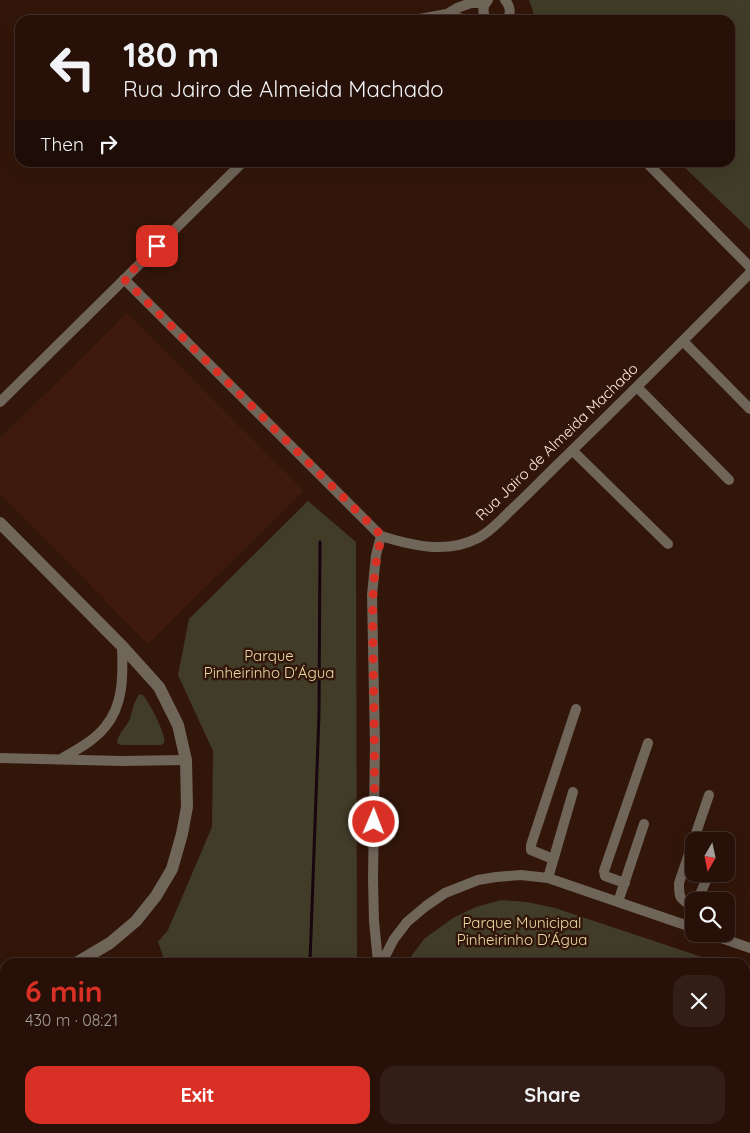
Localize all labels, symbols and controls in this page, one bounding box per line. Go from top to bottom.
text: 180 m [123,32,219,76]
icon: left [40,35,105,100]
text: Rua Jairo de Almeida Machado [123,75,444,103]
icon: right [94,130,122,158]
text: Then [40,132,84,156]
pin [136,225,178,267]
icon: arrive [143,232,171,260]
street label: Rua Jairo de Almeida Machado [471,359,642,524]
park label: Parque Pinheirinho D'Água [204,646,334,682]
position arrow [347,795,399,847]
north arrow [685,832,735,882]
map controls [685,832,735,942]
button: search [685,892,735,942]
park label: Parque Municipal Pinheirinho D'Água [457,913,587,949]
text: 6 min [25,972,103,1010]
button: close [673,975,725,1027]
text: 430 m · 08:21 [25,1010,118,1030]
button: Exit [25,1066,370,1124]
button: Share [380,1066,725,1124]

